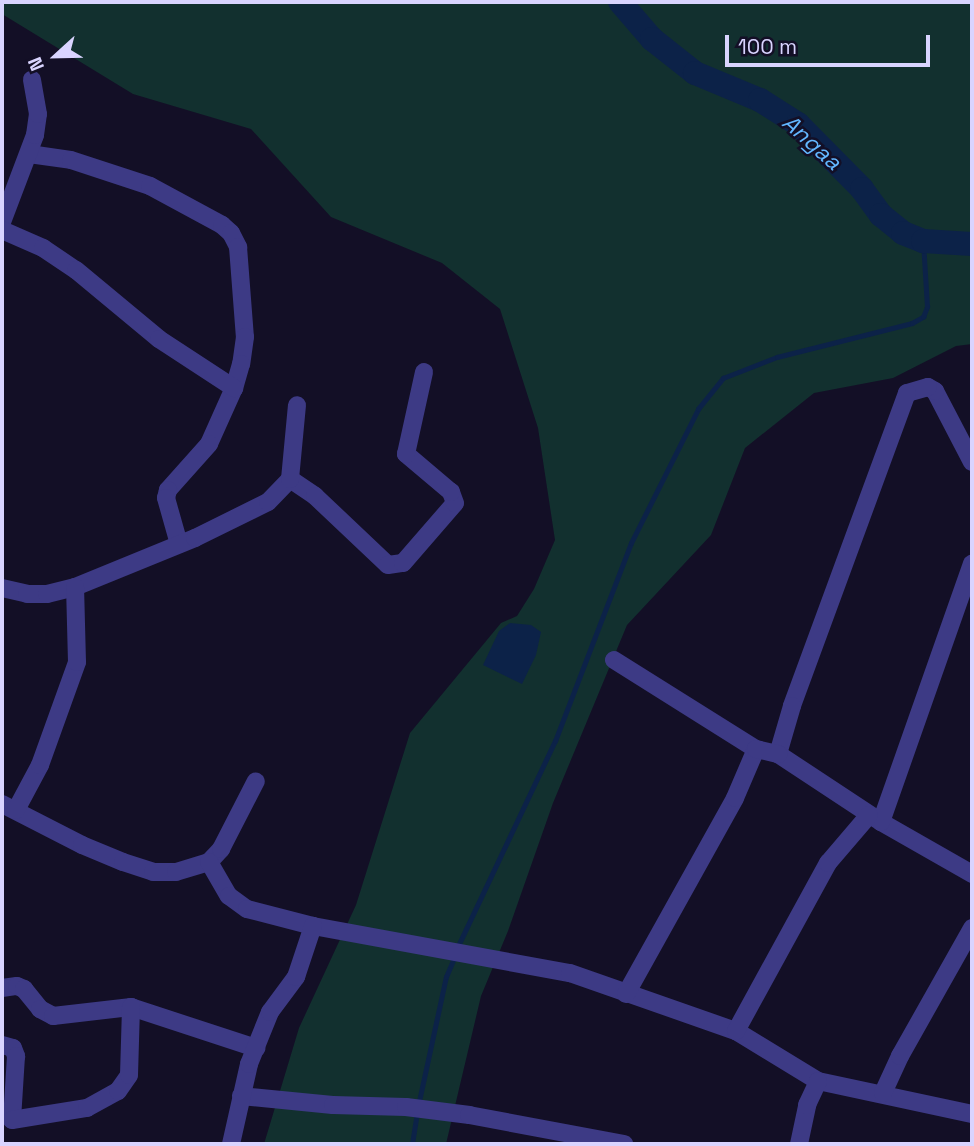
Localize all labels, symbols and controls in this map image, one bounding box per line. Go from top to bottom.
north arrow [21,21,91,91]
scale bar [729,21,934,65]
text: 100 m [738,33,797,60]
text: N [22,53,50,75]
water label: Angaa [777,108,847,176]

